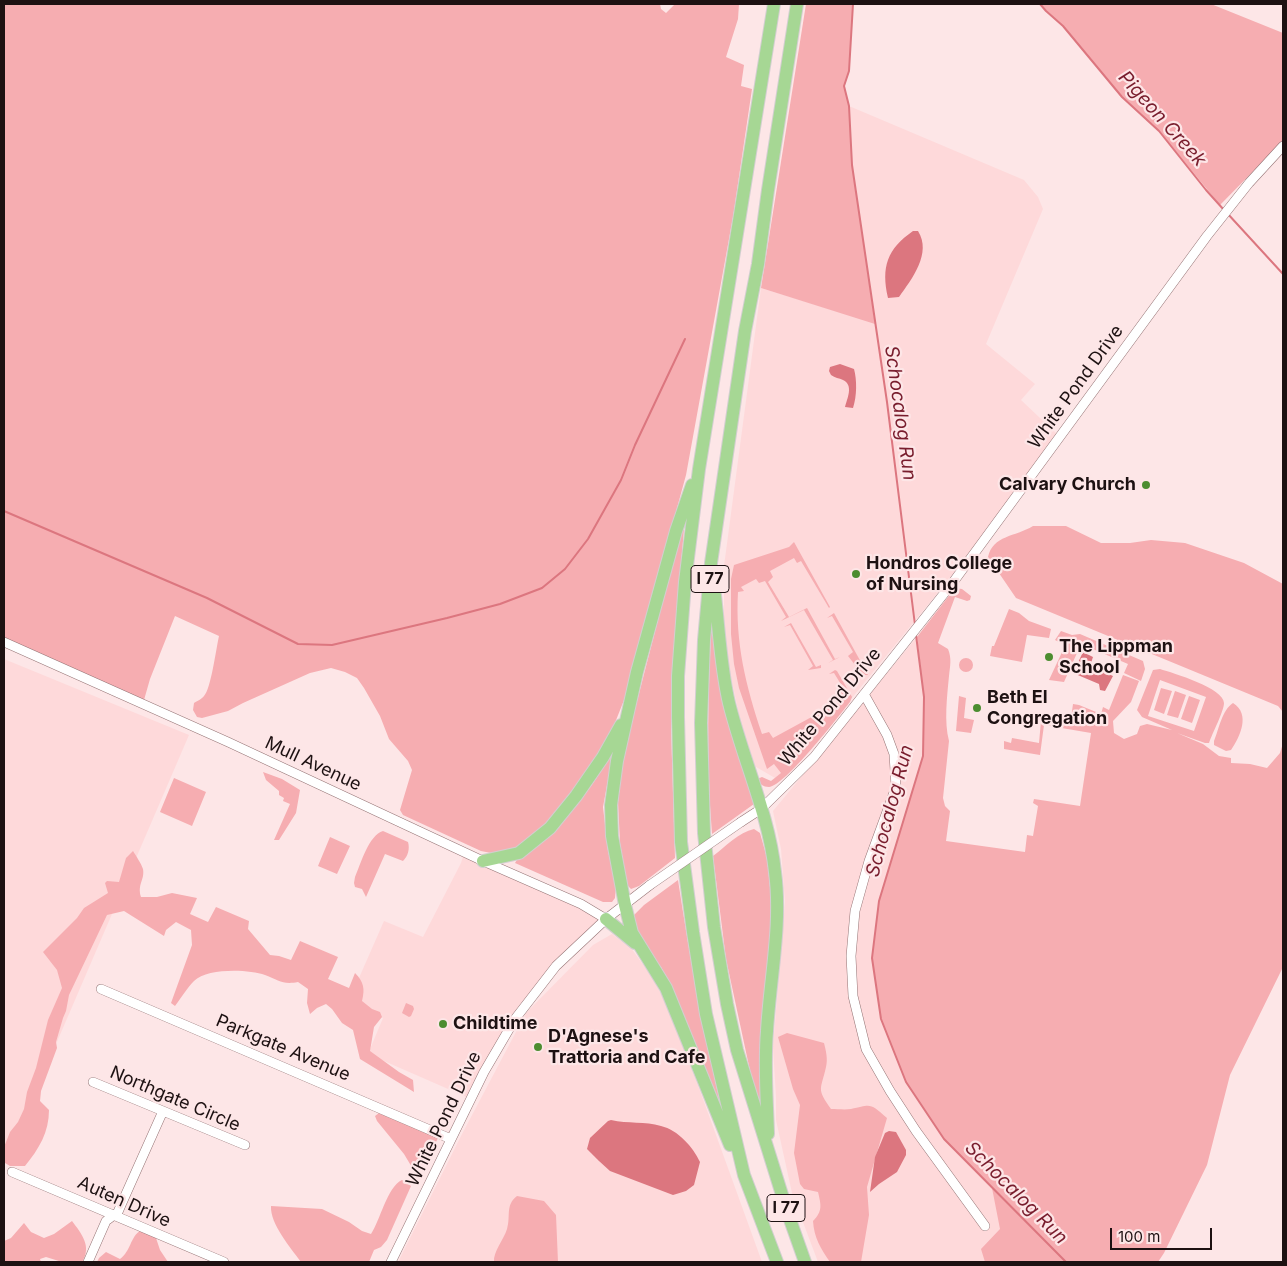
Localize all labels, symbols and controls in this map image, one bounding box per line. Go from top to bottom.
water label: Pigeon Creek [1113,67,1211,171]
street label: White Pond Drive [1024,321,1128,453]
water label: Schocalog Run [879,344,921,482]
place label: Calvary Church [999,474,1136,496]
marker: Calvary Church [1140,479,1152,491]
place label: Hondros College of Nursing [866,553,1012,596]
road number: I 77 [691,566,729,592]
marker: Hondros College of Nursing [850,568,862,580]
place label: The Lippman School [1059,636,1173,679]
street label: White Pond Drive [774,644,886,770]
marker: The Lippman School [1043,651,1055,663]
place label: Beth El Congregation [987,687,1107,730]
marker: Beth El Congregation [971,702,983,714]
street label: Mull Avenue [261,732,365,796]
water label: Schocalog Run [861,742,919,880]
street label: Parkgate Avenue [213,1010,353,1086]
place label: Childtime [453,1013,538,1035]
marker: Childtime [437,1018,449,1030]
place label: D'Agnese's Trattoria and Cafe [548,1026,706,1068]
marker: D'Agnese's Trattoria and Cafe [532,1041,544,1053]
street label: White Pond Drive [402,1048,486,1190]
street label: Northgate Circle [107,1062,243,1136]
water label: Schocalog Run [960,1137,1072,1249]
street label: Auten Drive [74,1172,174,1232]
road number: I 77 [767,1194,805,1222]
scale bar [1112,1218,1214,1250]
text: 100 m [1118,1227,1160,1246]

